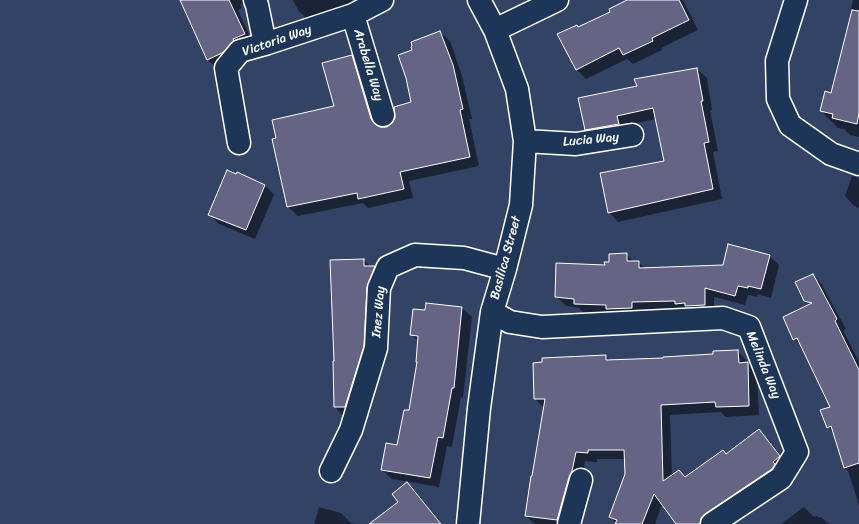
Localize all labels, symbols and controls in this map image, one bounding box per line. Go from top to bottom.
street label: Victoria Way [240,22,314,60]
street label: Arabella Way [350,27,386,103]
street label: Lucia Way [562,130,620,150]
street label: Basilica Street [487,215,525,301]
street label: Inez Way [369,286,389,338]
street label: Melinda Way [742,329,784,401]

